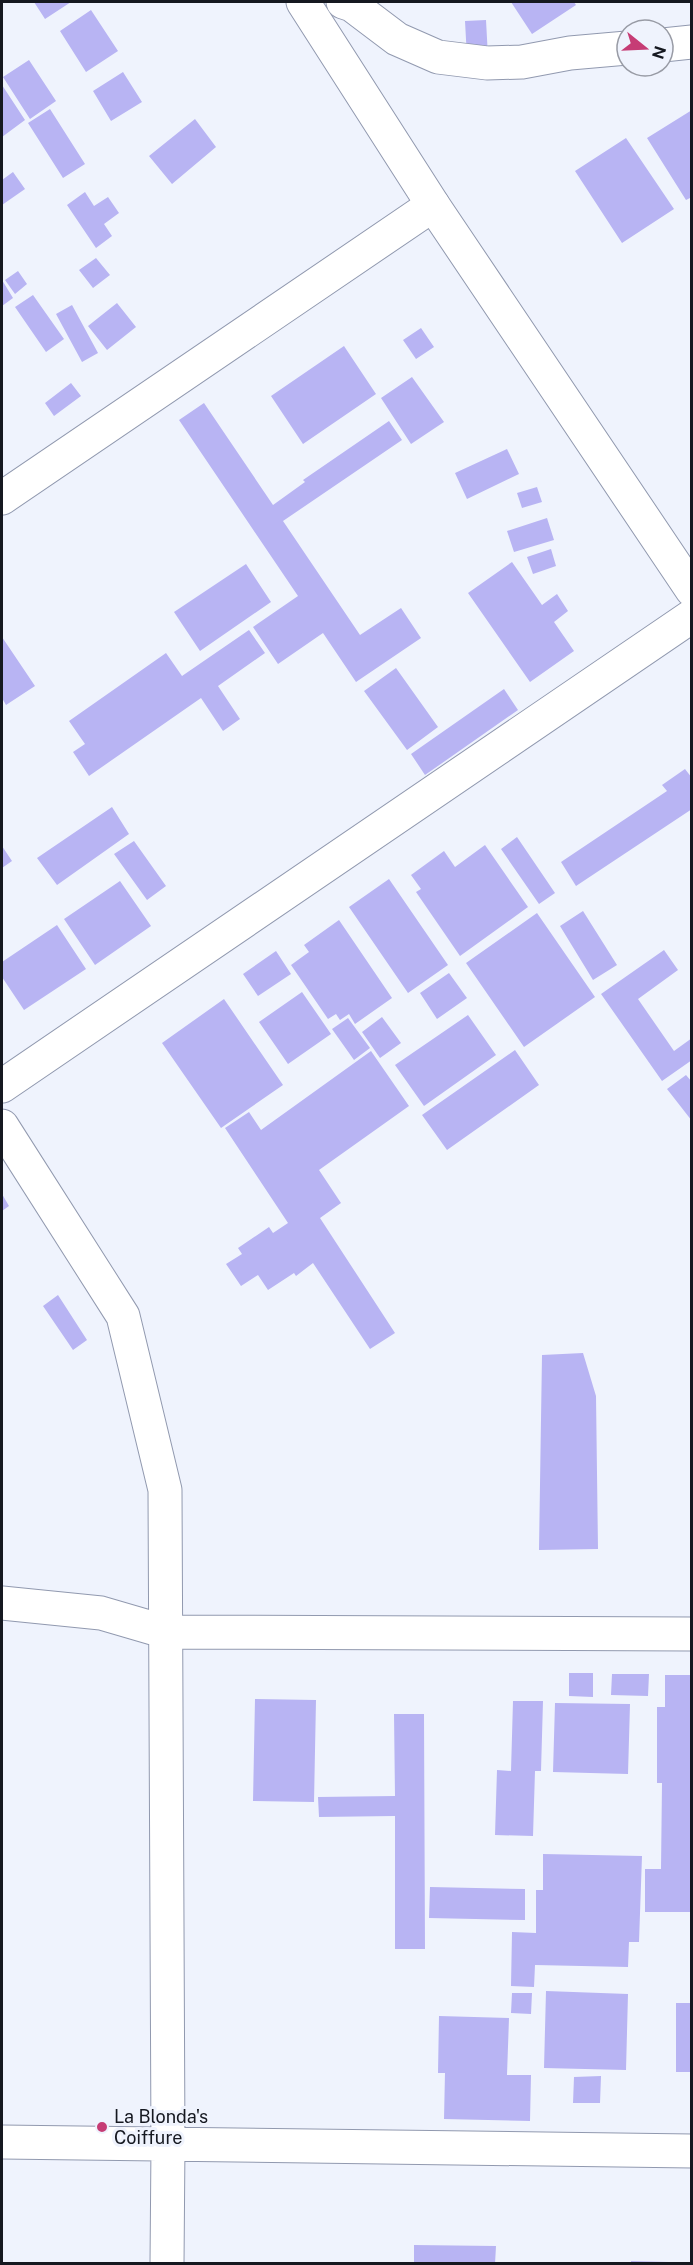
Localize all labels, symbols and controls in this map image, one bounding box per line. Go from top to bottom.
north arrow [615,18,675,78]
text: N [648,44,670,61]
place label: La Blonda's Coiffure [114,2106,208,2148]
marker: La Blonda's Coiffure [95,2120,109,2134]

